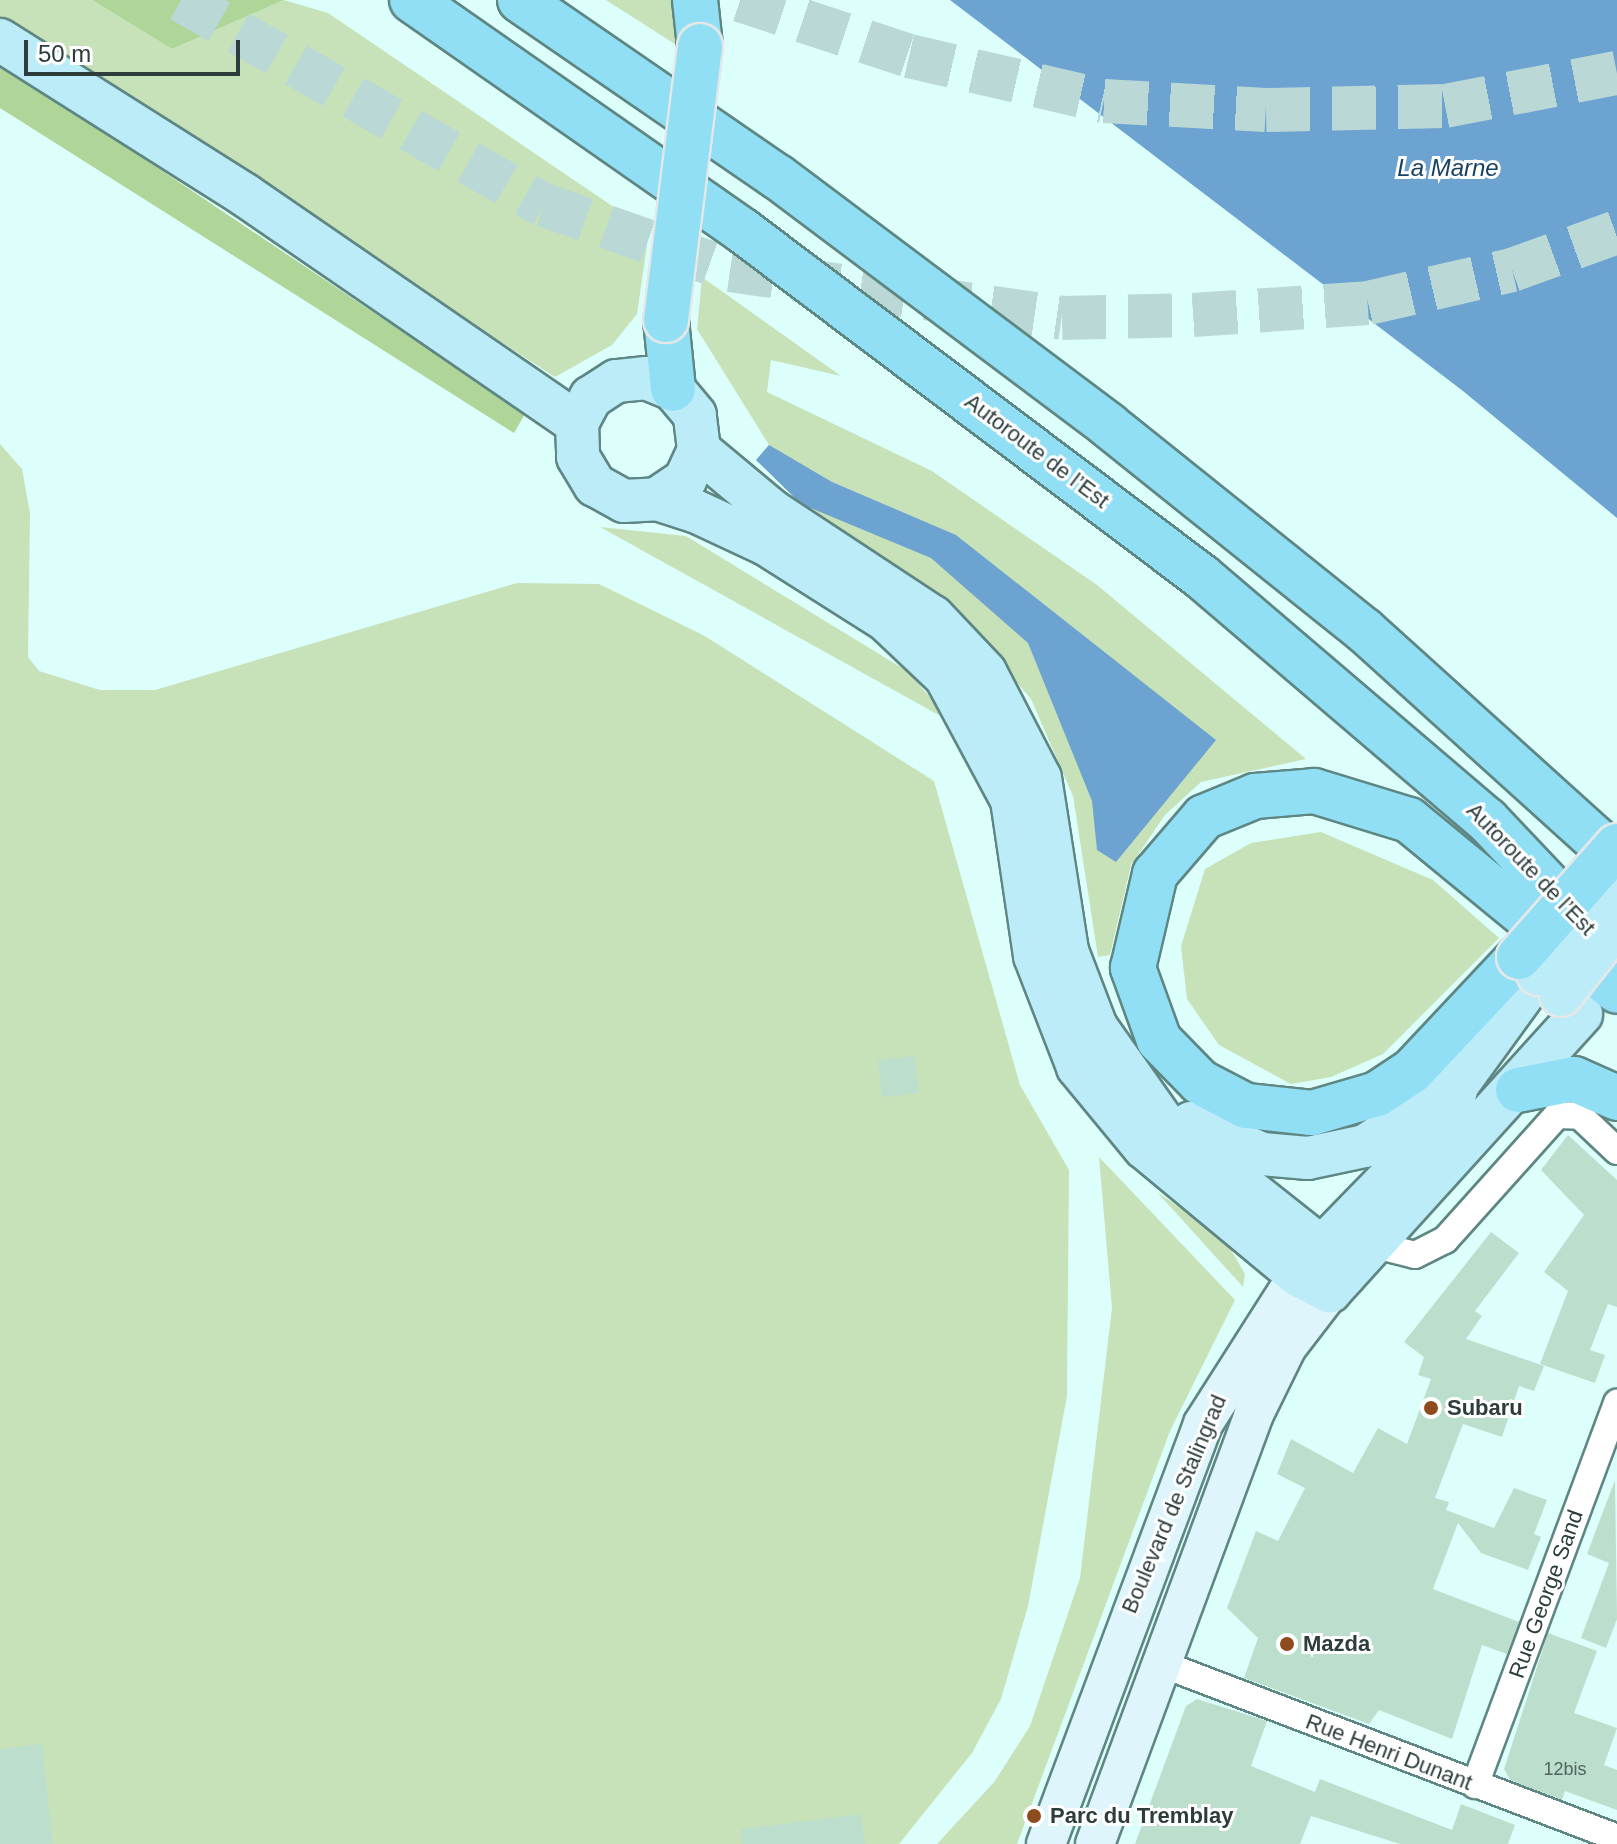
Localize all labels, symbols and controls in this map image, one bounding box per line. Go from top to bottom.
scale bar [28,24,244,74]
text: 50 m [38,40,91,67]
water label: La Marne [1397,154,1499,182]
street label: Autoroute de l’Est [960,388,1114,514]
street label: Autoroute de l’Est [1461,797,1601,941]
street label: Boulevard de Stalingrad [1116,1391,1232,1617]
place label: Subaru [1447,1395,1523,1421]
marker: Subaru [1422,1399,1440,1417]
street label: Rue George Sand [1503,1506,1589,1682]
place label: Mazda [1303,1631,1370,1657]
marker: Mazda [1278,1635,1296,1653]
street label: Rue Henri Dunant [1302,1708,1476,1796]
house number: 12bis [1543,1758,1587,1780]
place label: Parc du Tremblay [1050,1803,1233,1829]
marker: Parc du Tremblay [1025,1807,1043,1825]

